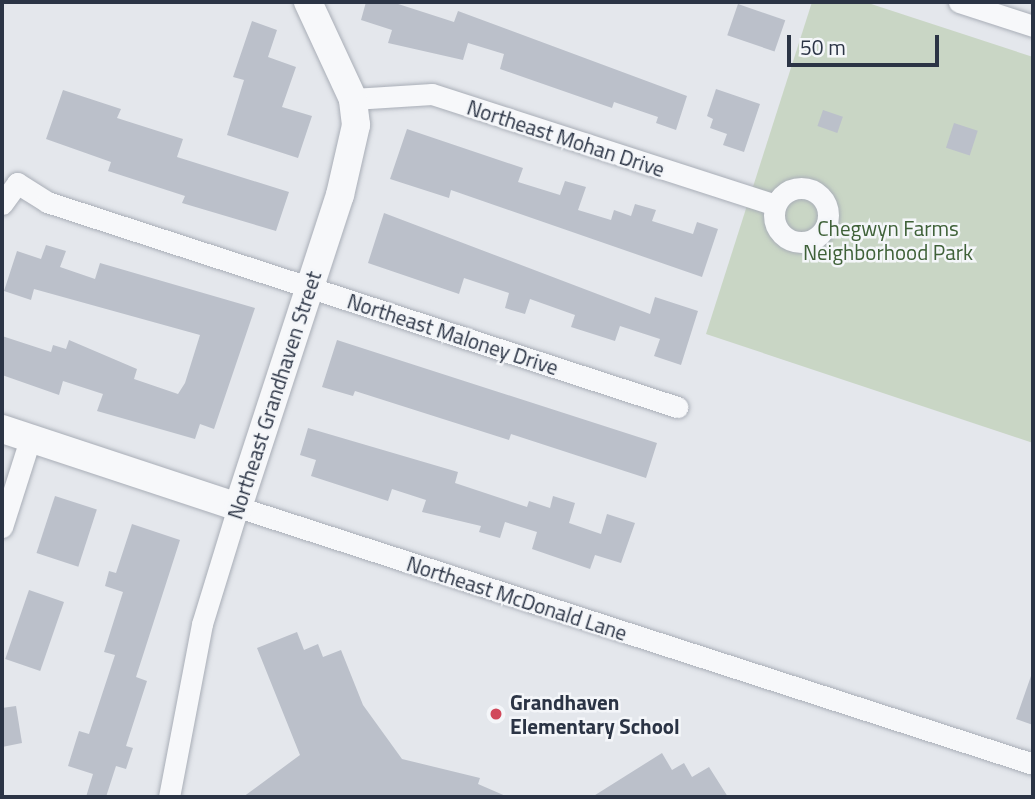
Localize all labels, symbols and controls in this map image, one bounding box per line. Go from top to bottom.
scale bar [790,21,942,65]
text: 50 m [800,31,846,63]
street label: Northeast Mohan Drive [464,94,668,182]
park label: Chegwyn Farms Neighborhood Park [803,215,973,265]
street label: Northeast Grandhaven Street [222,268,326,522]
street label: Northeast Maloney Drive [344,288,562,380]
street label: Northeast McDonald Lane [404,550,630,646]
place label: Grandhaven Elementary School [510,689,680,739]
marker: Grandhaven Elementary School [488,706,504,722]

